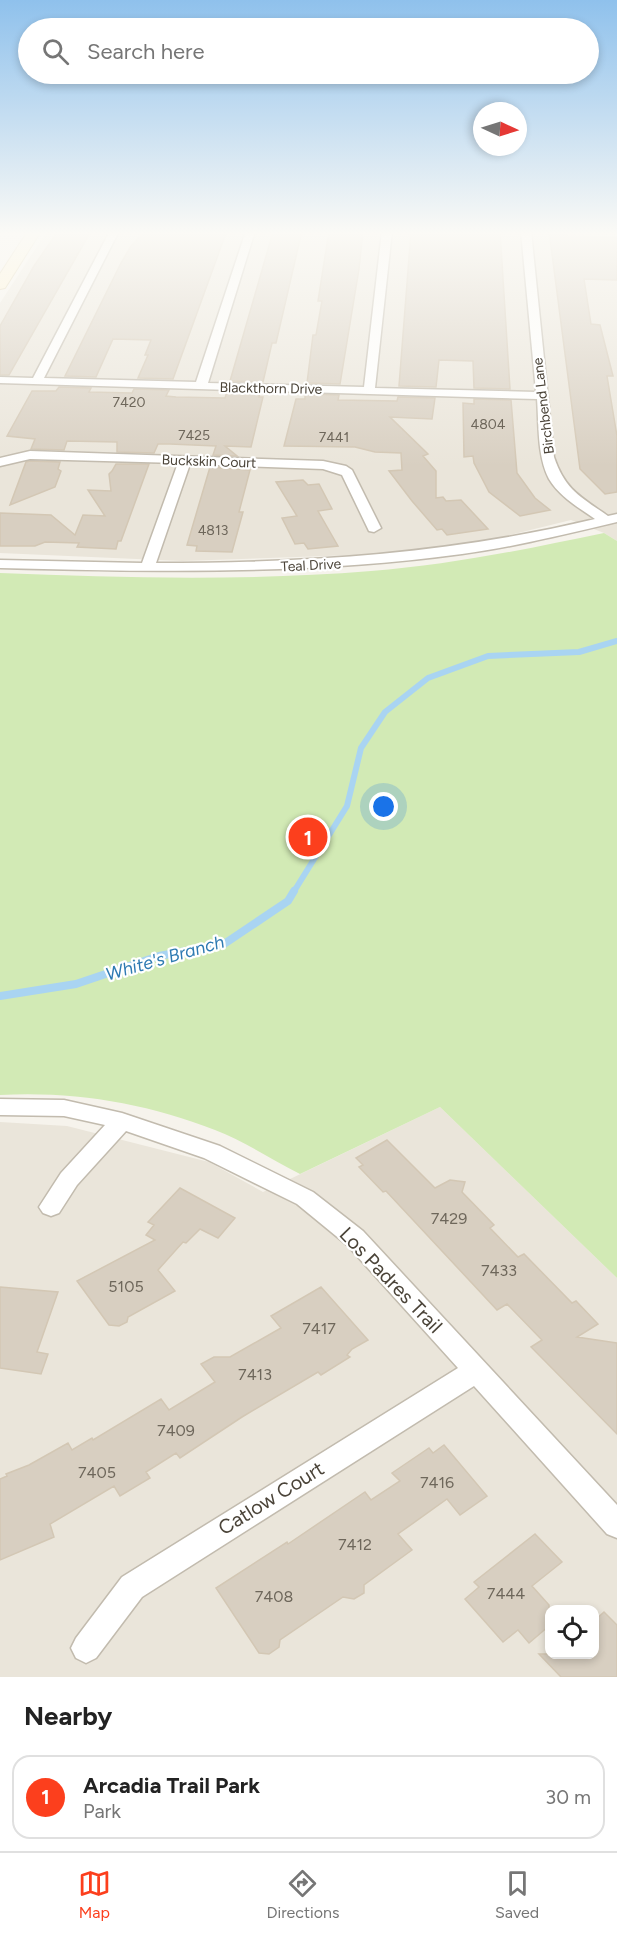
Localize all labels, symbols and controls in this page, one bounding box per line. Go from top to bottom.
search box [18,18,599,84]
icon: search [39,35,72,68]
text: Search here [87,38,205,65]
north arrow [473,102,527,156]
street label: Birchbend Lane [529,356,558,455]
street label: Blackthorn Drive [219,379,323,398]
house number: 7420 [112,394,146,411]
house number: 4804 [471,416,506,433]
house number: 7425 [178,427,210,444]
house number: 7441 [319,429,349,446]
street label: Buckskin Court [161,451,257,472]
house number: 4813 [198,522,228,539]
street label: Teal Drive [280,555,342,576]
your location [369,792,398,821]
pin: 1 [288,814,328,860]
water label: White's Branch [103,931,227,985]
house number: 7429 [431,1209,467,1228]
street label: Los Padres Trail [335,1222,447,1338]
house number: 7433 [481,1261,517,1280]
house number: 5105 [108,1277,144,1296]
house number: 7417 [302,1319,336,1338]
house number: 7413 [238,1365,272,1384]
house number: 7409 [157,1421,195,1440]
street label: Catlow Court [214,1456,328,1540]
house number: 7405 [78,1463,116,1482]
house number: 7416 [420,1473,454,1492]
house number: 7412 [338,1535,372,1554]
house number: 7444 [487,1584,525,1603]
house number: 7408 [255,1587,293,1606]
map controls [545,1605,599,1659]
button: locate [545,1605,599,1659]
text: Nearby [24,1700,112,1732]
text: Arcadia Trail Park [83,1772,260,1799]
text: 1 [41,1785,50,1809]
text: 30 m [545,1785,591,1809]
text: Park [83,1799,121,1823]
tab: Map [78,1867,111,1922]
tab: Directions [266,1867,339,1922]
tab: Saved [495,1867,539,1922]

